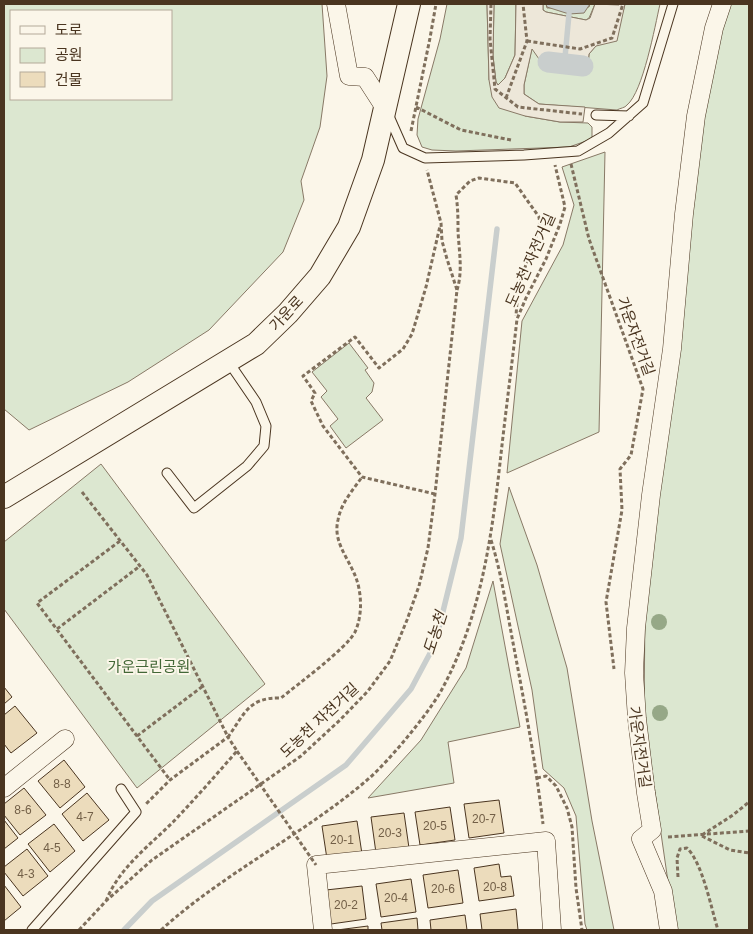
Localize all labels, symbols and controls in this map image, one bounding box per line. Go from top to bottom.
legend [10,10,172,100]
text: 도로 [55,21,83,38]
text: 공원 [55,46,83,63]
text: 건물 [55,71,83,88]
street label: 도농천 자전거길 [502,211,558,309]
street label: 가운로 [266,292,306,334]
street label: 가운자전거길 [614,294,658,378]
water label: 도농천 [420,607,451,657]
park label: 가운근린공원 [108,658,190,675]
street label: 도농천 자전거길 [276,679,362,761]
street label: 가운자전거길 [626,705,654,789]
house number: 8-8 [53,777,71,791]
house number: 8-6 [14,803,32,817]
house number: 4-7 [76,810,94,824]
house number: 20-7 [472,812,496,826]
house number: 20-5 [423,819,447,833]
house number: 20-3 [378,826,402,840]
house number: 20-1 [330,833,354,847]
house number: 4-5 [43,841,61,855]
house number: 4-3 [17,867,35,881]
house number: 20-8 [483,880,507,894]
house number: 20-6 [431,882,455,896]
house number: 20-4 [384,891,408,905]
house number: 20-2 [334,898,358,912]

